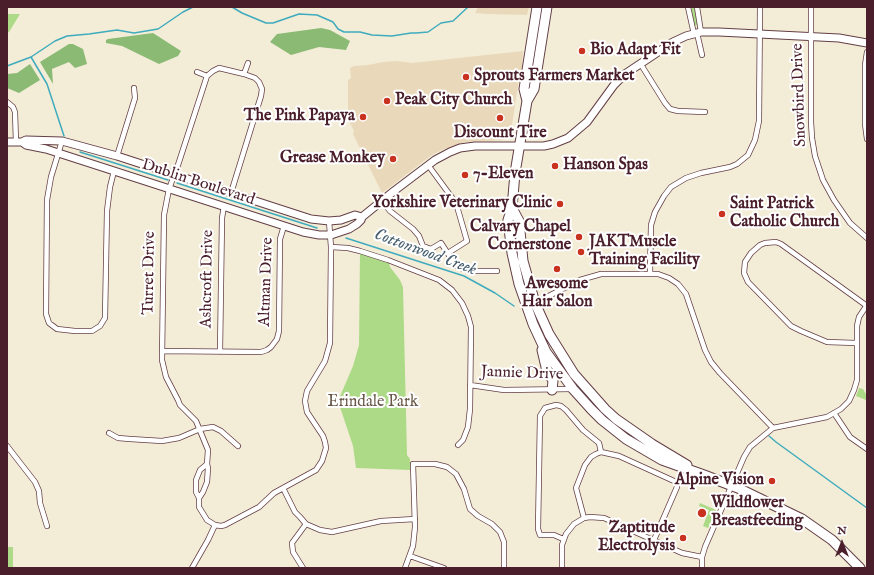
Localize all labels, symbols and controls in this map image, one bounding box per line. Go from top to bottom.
place label: Bio Adapt Fit [590,41,681,61]
street label: Snowbird Drive [789,43,811,147]
marker: Bio Adapt Fit [577,46,587,56]
place label: Sprouts Farmers Market [474,67,635,87]
marker: Sprouts Farmers Market [461,72,471,82]
place label: Peak City Church [395,91,512,111]
marker: Peak City Church [382,96,392,106]
place label: The Pink Papaya [244,107,355,127]
marker: The Pink Papaya [358,112,368,122]
marker: Discount Tire [495,113,505,123]
place label: Discount Tire [453,124,547,144]
place label: Grease Monkey [280,149,385,169]
marker: Grease Monkey [388,154,398,164]
street label: Dublin Boulevard [139,156,257,210]
place label: Hanson Spas [563,156,648,176]
marker: Hanson Spas [550,161,560,171]
place label: 7-Eleven [473,165,534,185]
marker: 7-Eleven [460,170,470,180]
place label: Yorkshire Veterinary Clinic [372,194,552,214]
place label: Saint Patrick Catholic Church [730,195,839,233]
marker: Yorkshire Veterinary Clinic [555,199,565,209]
marker: Saint Patrick Catholic Church [717,209,727,219]
place label: Calvary Chapel Cornerstone [470,218,571,256]
water label: Cottonwood Creek [371,225,479,281]
street label: Ashcroft Drive [198,230,218,328]
street label: Turret Drive [140,231,160,315]
marker: Calvary Chapel Cornerstone [574,232,584,242]
place label: JAKTMuscle Training Facility [589,233,700,271]
street label: Altman Drive [256,237,278,327]
marker: JAKTMuscle Training Facility [576,247,586,257]
marker: Awesome Hair Salon [552,264,562,274]
place label: Awesome Hair Salon [522,275,592,313]
street label: Jannie Drive [480,363,564,385]
park label: Erindale Park [328,393,418,413]
place label: Alpine Vision [675,471,764,491]
marker: Alpine Vision [767,476,777,486]
place label: Wildflower Breastfeeding [711,494,803,532]
marker: Wildflower Breastfeeding [696,507,708,519]
place label: Zaptitude Electrolysis [598,519,675,557]
north arrow [822,523,862,563]
text: N [837,524,847,538]
marker: Zaptitude Electrolysis [678,533,688,543]

